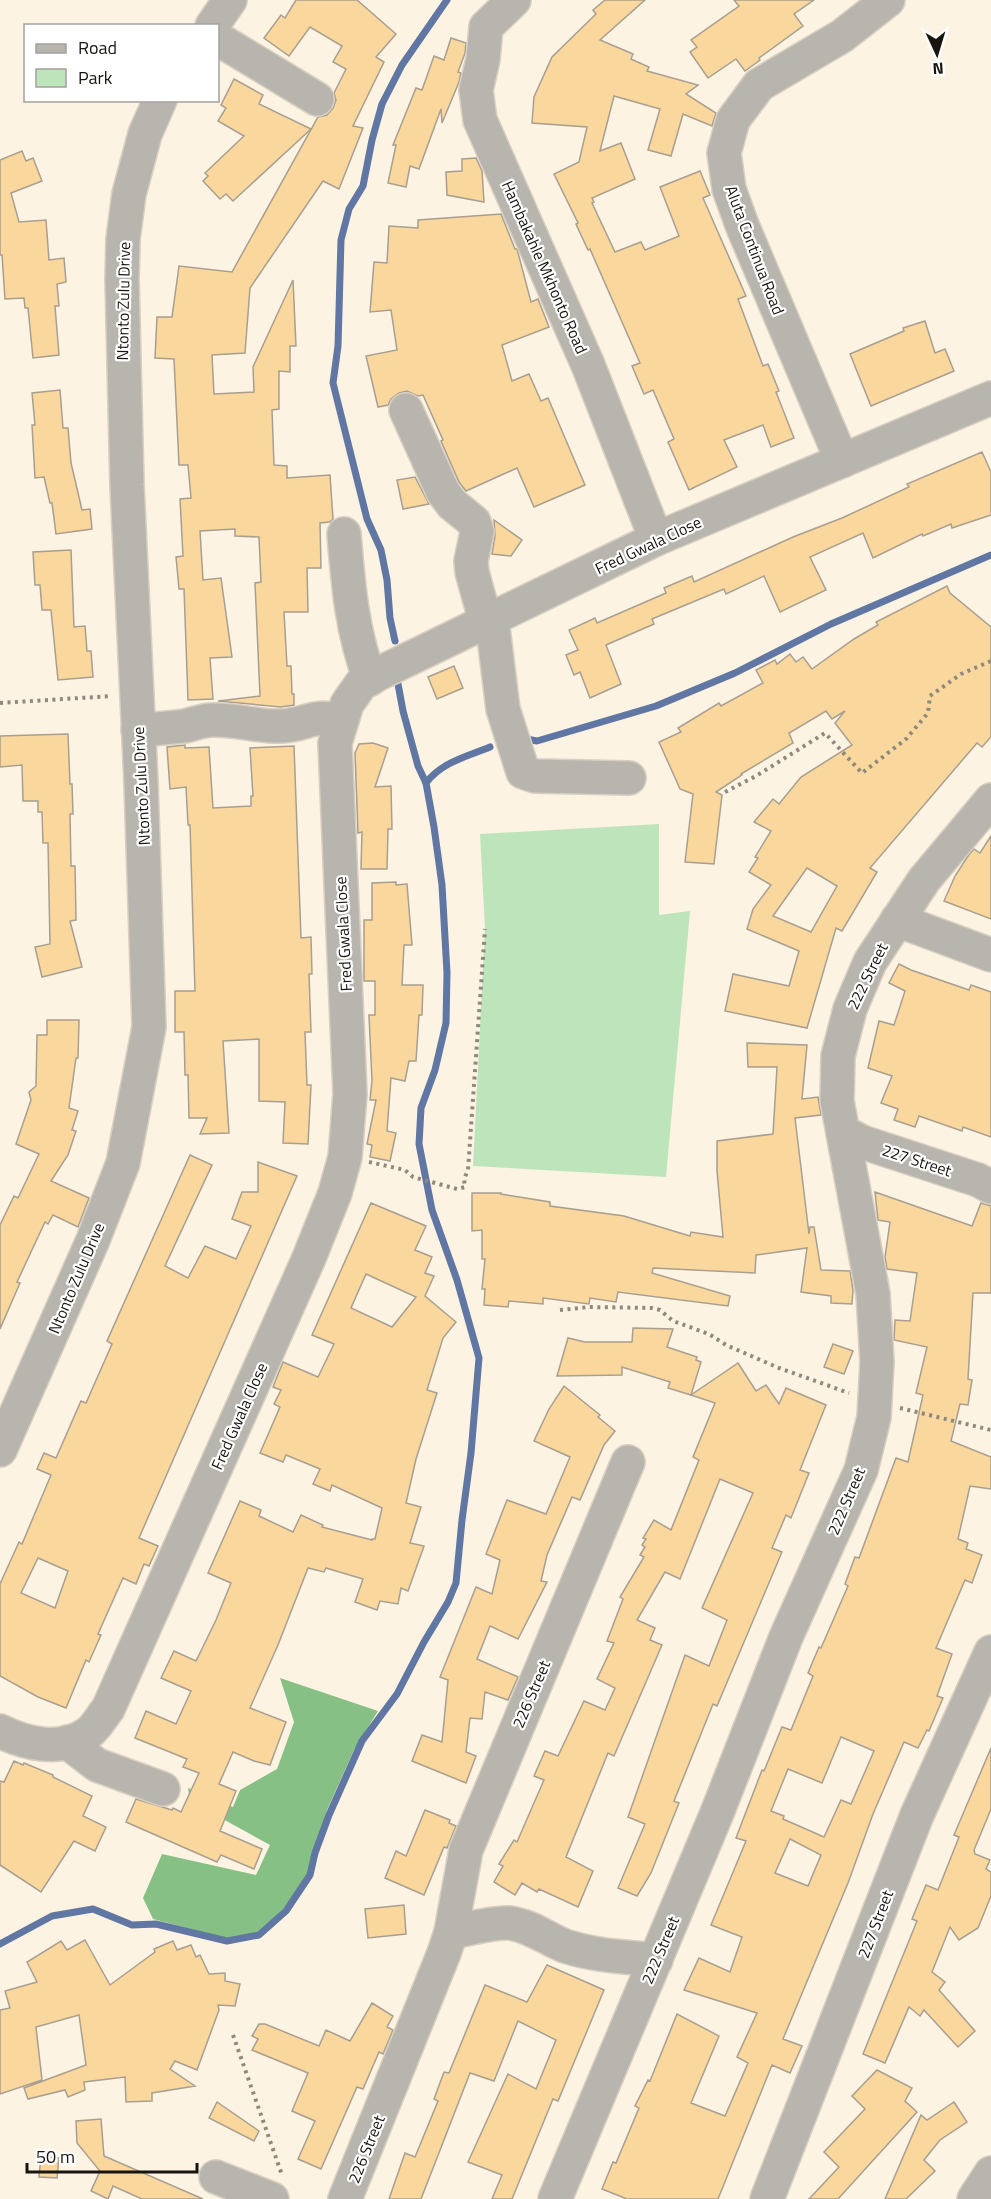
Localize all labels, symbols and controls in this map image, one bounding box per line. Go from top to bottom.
legend [24,24,219,102]
north arrow [907,24,967,84]
text: Road [78,34,117,61]
text: N [932,57,944,81]
text: Park [78,64,113,91]
street label: Hambakahle Mkhonto Road [496,177,594,357]
street label: Aluta Continua Road [719,182,791,318]
street label: Ntonto Zulu Drive [110,241,136,361]
street label: Fred Gwala Close [591,510,705,580]
street label: Ntonto Zulu Drive [126,726,156,846]
street label: Fred Gwala Close [328,876,358,992]
street label: 222 Street [841,938,894,1013]
street label: 227 Street [879,1138,955,1183]
street label: Ntonto Zulu Drive [42,1219,110,1337]
street label: Fred Gwala Close [205,1359,273,1473]
street label: 222 Street [821,1463,871,1539]
street label: 226 Street [506,1656,556,1732]
street label: 227 Street [851,1886,899,1962]
street label: 222 Street [635,1912,685,1988]
street label: 226 Street [341,2111,391,2187]
scale bar [27,2136,196,2174]
text: 50 m [36,2143,75,2170]

